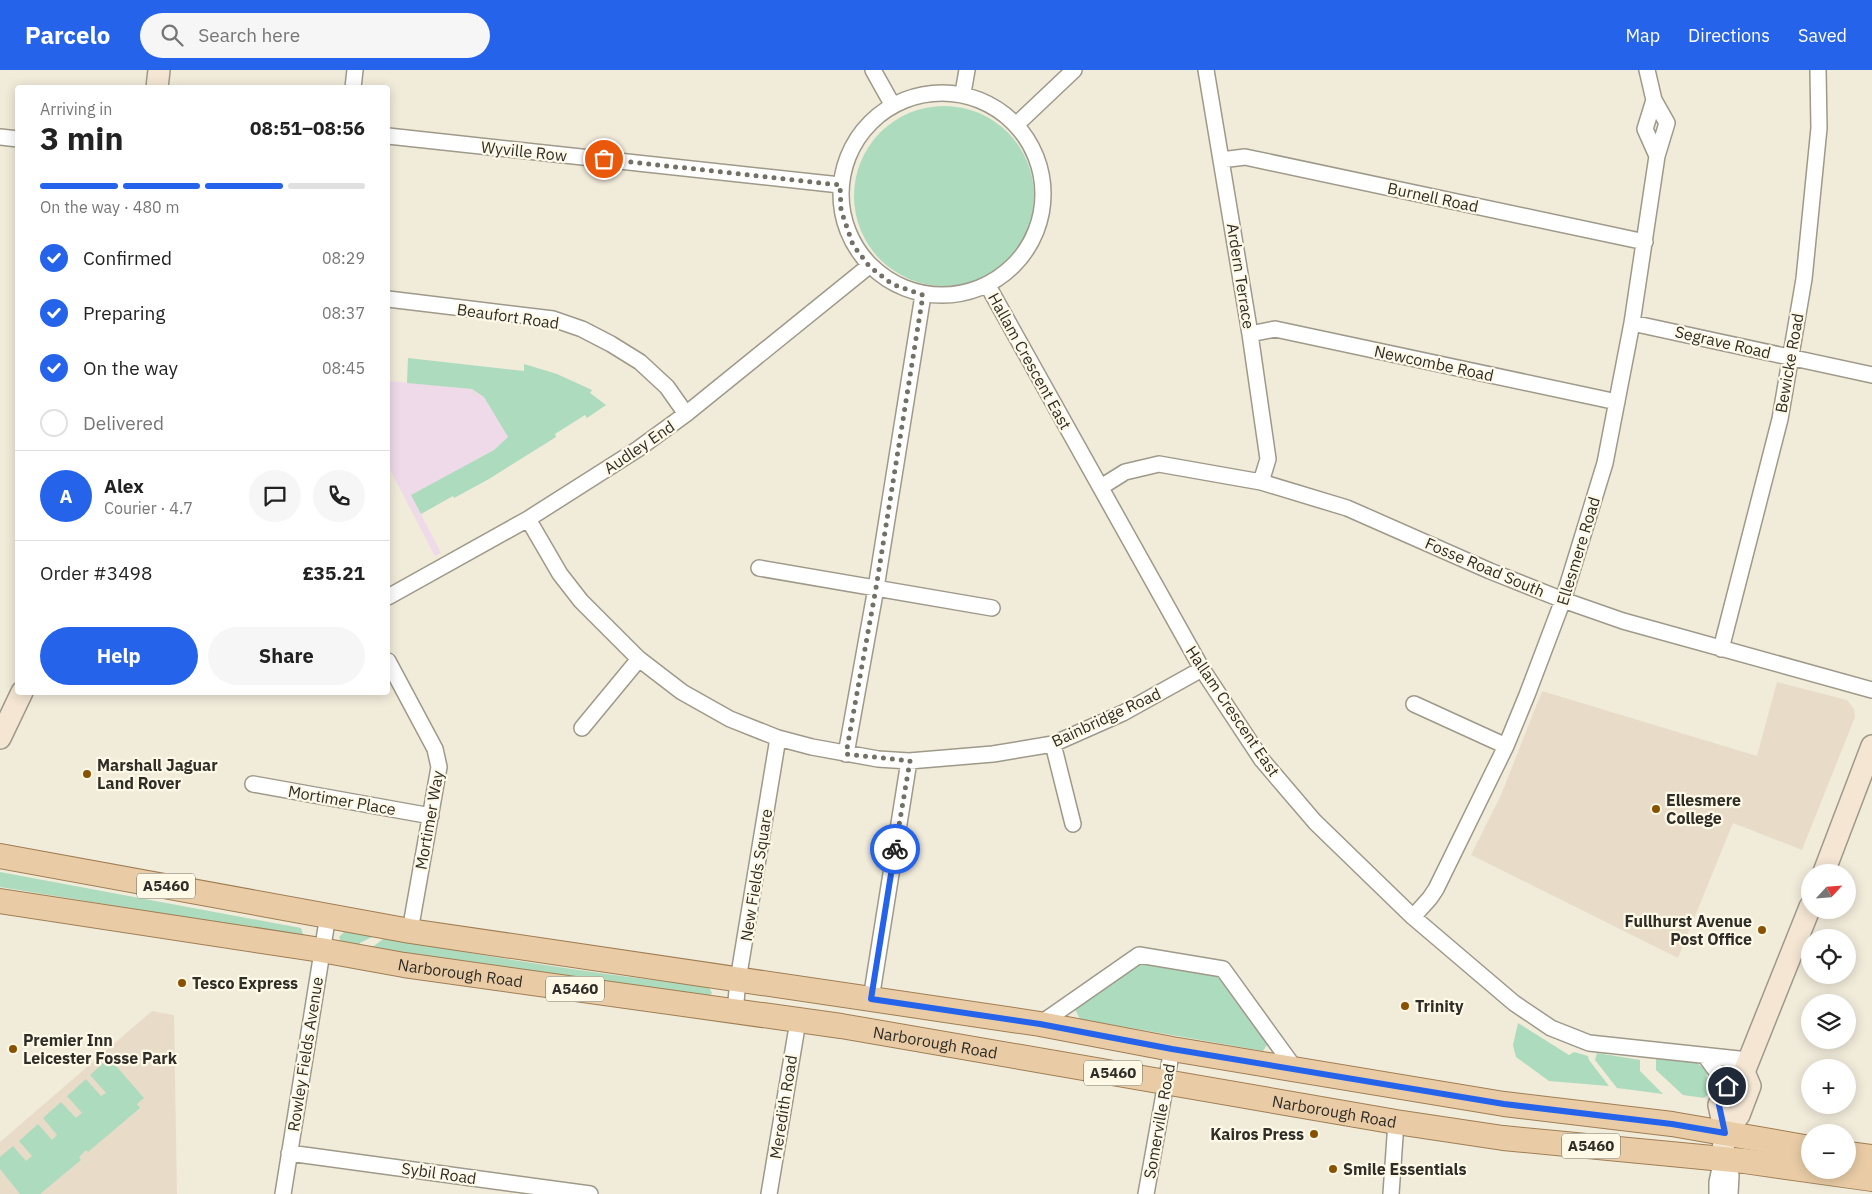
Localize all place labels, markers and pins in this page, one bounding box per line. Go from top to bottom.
pin [583,138,625,180]
place label: Marshall Jaguar Land Rover [97,755,218,793]
marker: Marshall Jaguar Land Rover [81,768,93,780]
place label: Ellesmere College [1666,790,1741,828]
marker: Ellesmere College [1650,803,1662,815]
place label: Fullhurst Avenue Post Office [1625,911,1752,949]
marker: Fullhurst Avenue Post Office [1756,924,1768,936]
place label: Tesco Express [192,973,298,993]
marker: Tesco Express [176,977,188,989]
place label: Trinity [1415,996,1464,1016]
marker: Trinity [1399,1000,1411,1012]
place label: Premier Inn Leicester Fosse Park [23,1030,178,1068]
marker: Premier Inn Leicester Fosse Park [7,1043,19,1055]
pin [1706,1065,1748,1107]
place label: Kairos Press [1210,1124,1304,1144]
marker: Kairos Press [1308,1128,1320,1140]
place label: Smile Essentials [1343,1159,1466,1179]
marker: Smile Essentials [1327,1163,1339,1175]

